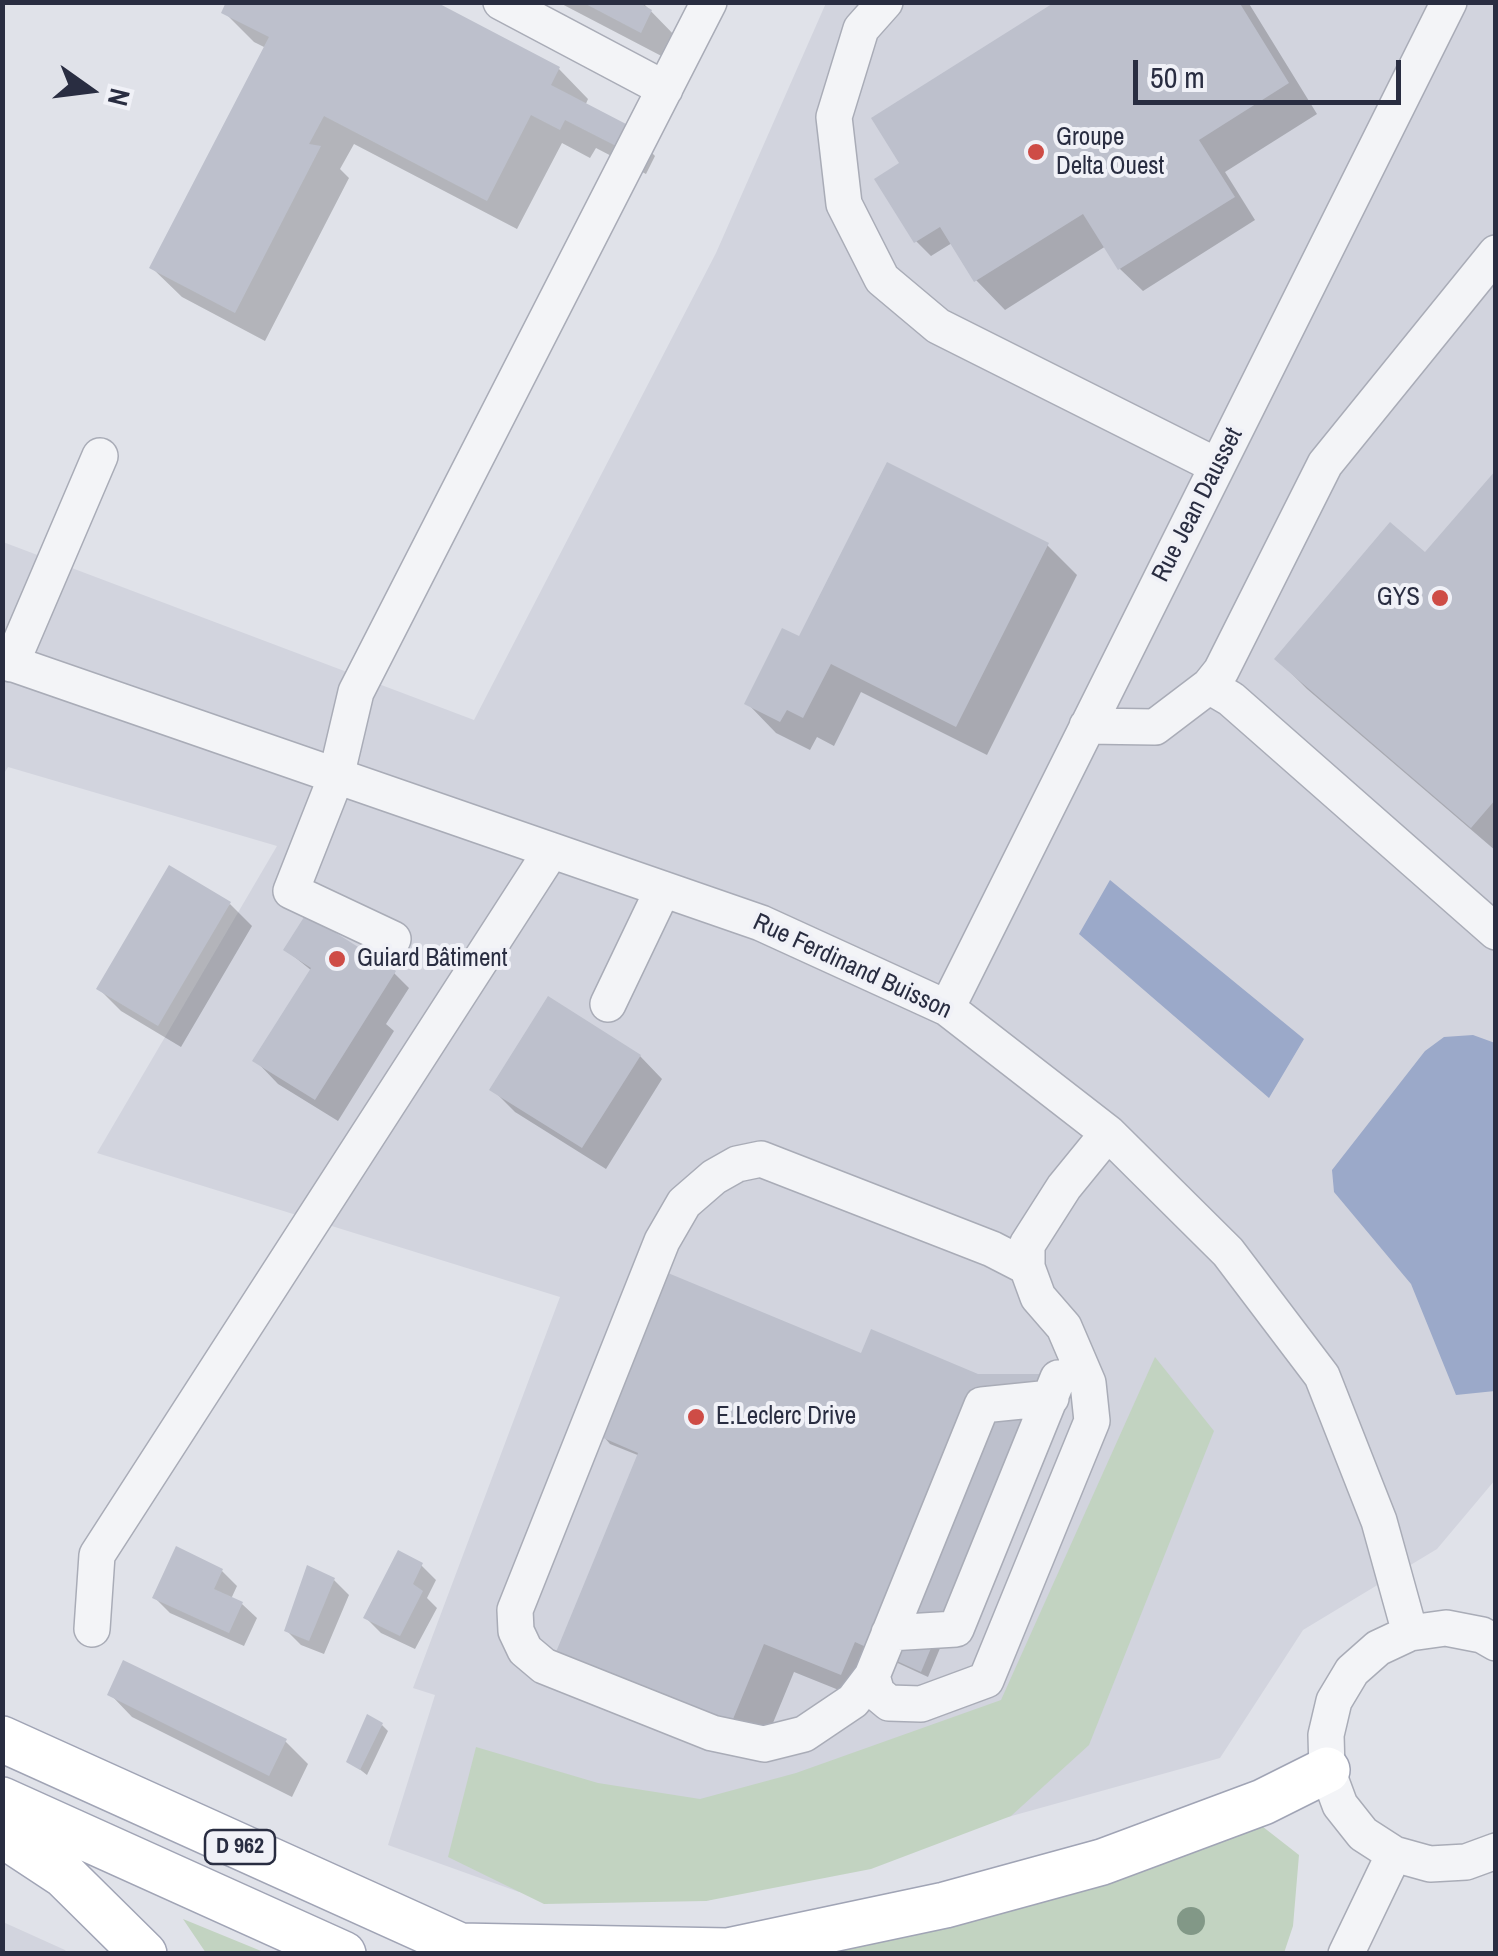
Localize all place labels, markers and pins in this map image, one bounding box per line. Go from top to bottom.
place label: Groupe Delta Ouest [1056,123,1164,182]
marker: Groupe Delta Ouest [1025,141,1047,163]
place label: GYS [1377,583,1420,613]
marker: GYS [1429,587,1451,609]
place label: Guiard Bâtiment [357,944,507,974]
marker: Guiard Bâtiment [326,948,348,970]
place label: E.Leclerc Drive [716,1402,856,1432]
marker: E.Leclerc Drive [685,1406,707,1428]

